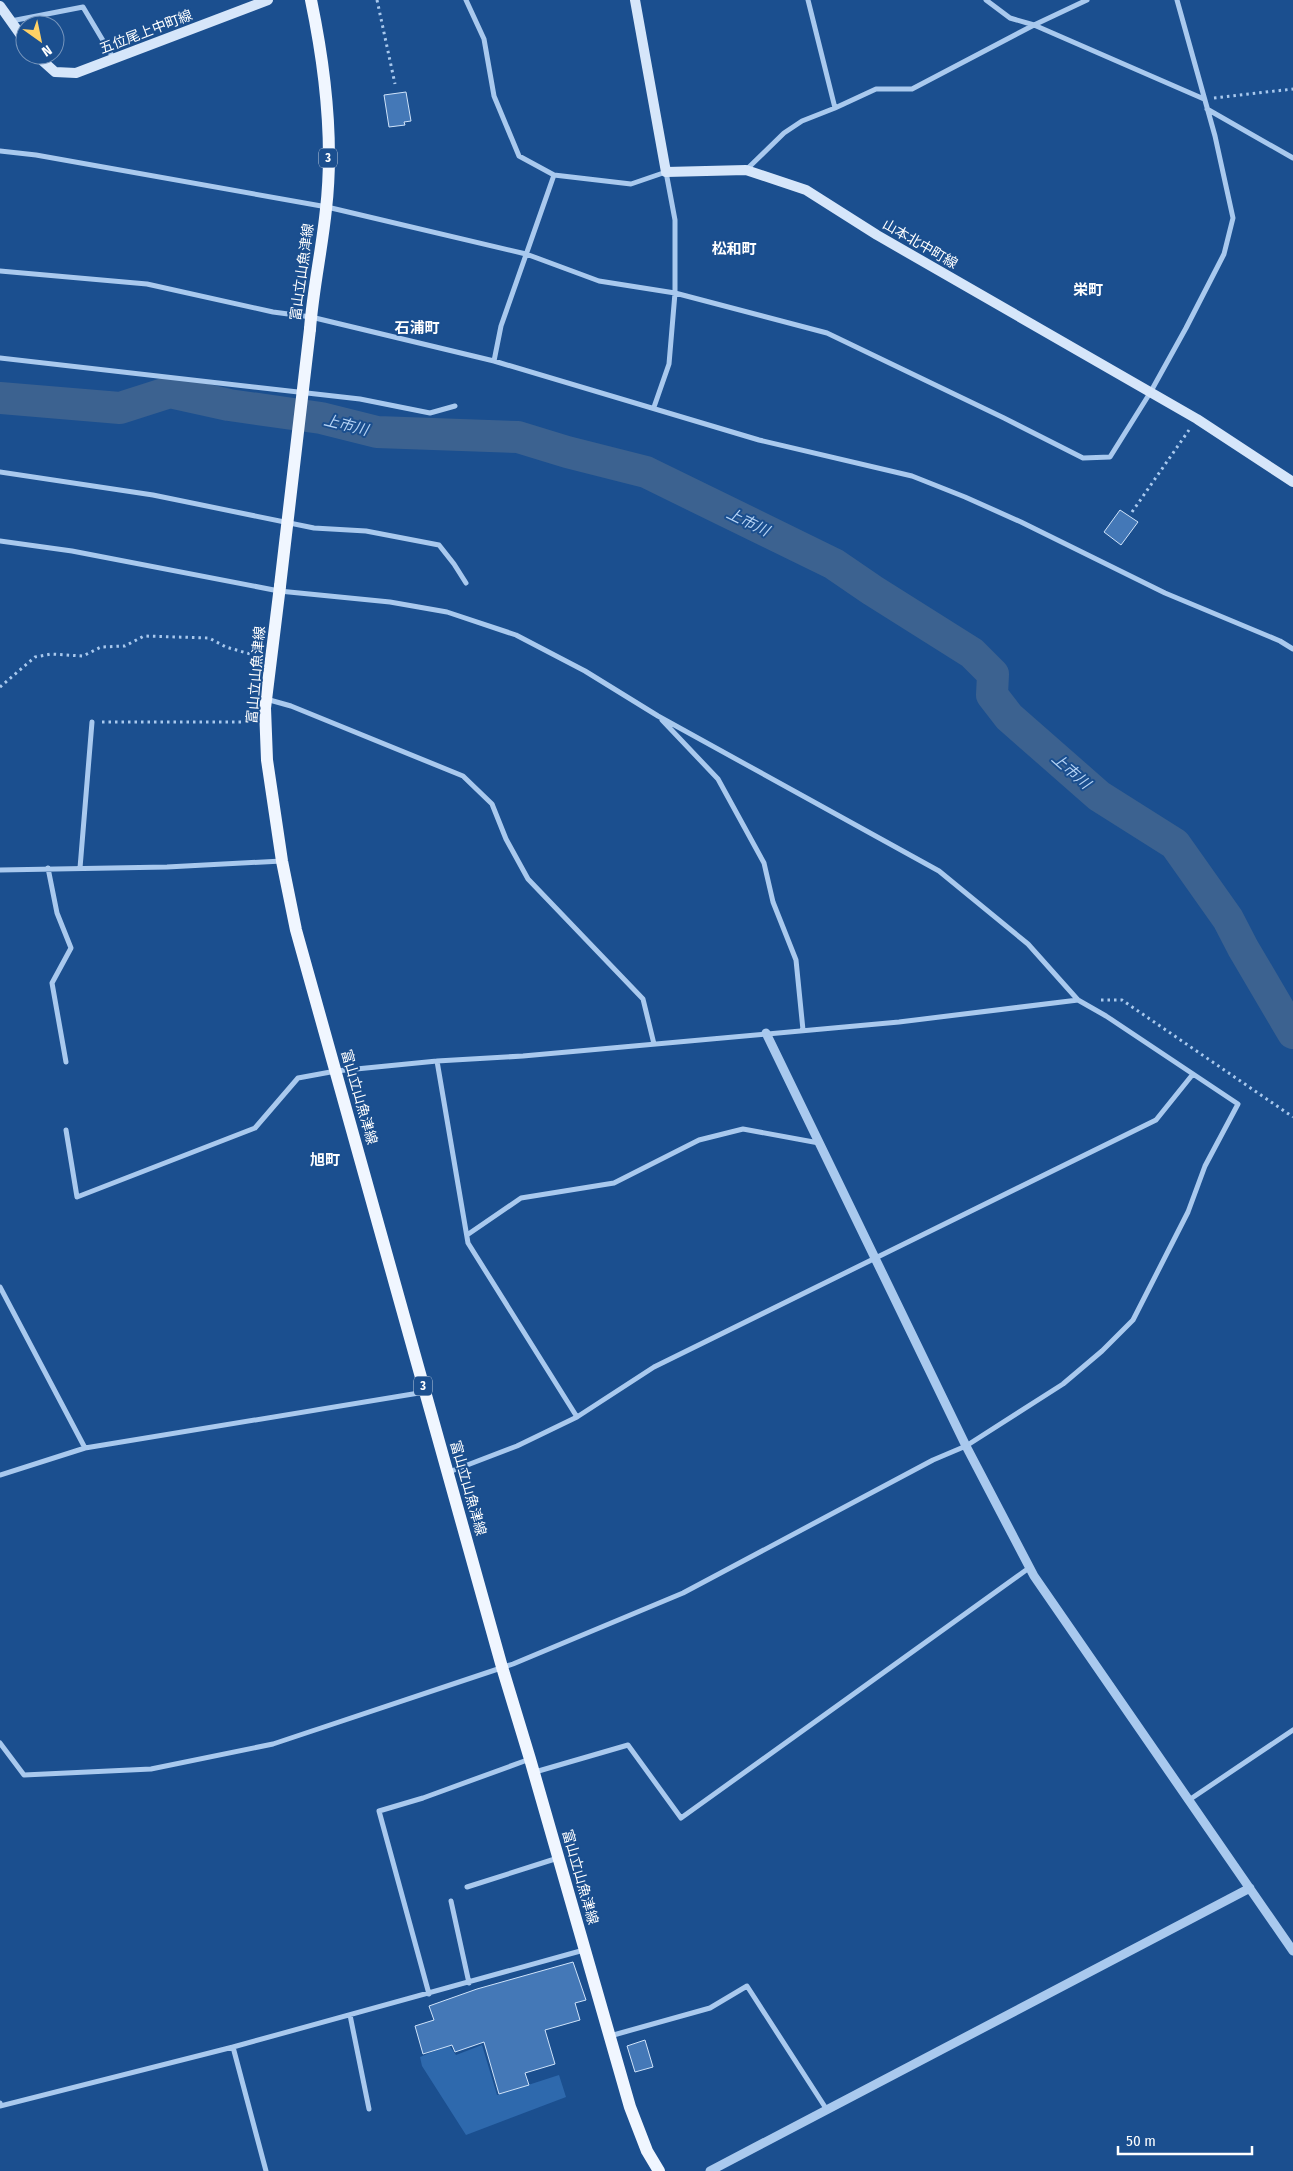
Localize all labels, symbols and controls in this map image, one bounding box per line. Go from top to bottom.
street label: 五位尾上中町線 [97,7,195,57]
north arrow [15,15,65,65]
text: N [39,41,55,60]
road number: 3 [319,148,337,168]
street label: 山本北中町線 [879,216,961,272]
street label: 富山立山魚津線 [287,222,317,322]
district label: 松和町 [711,240,757,258]
district label: 栄町 [1073,281,1103,299]
district label: 石浦町 [394,319,440,337]
water label: 上市川 [322,411,372,440]
water label: 上市川 [724,504,774,541]
street label: 富山立山魚津線 [243,625,269,725]
water label: 上市川 [1048,749,1095,794]
street label: 富山立山魚津線 [337,1048,381,1146]
district label: 旭町 [310,1151,340,1169]
road number: 3 [414,1376,432,1395]
street label: 富山立山魚津線 [446,1439,490,1537]
street label: 富山立山魚津線 [558,1828,602,1926]
scale bar [1118,2124,1252,2156]
text: 50 m [1126,2132,1156,2150]

